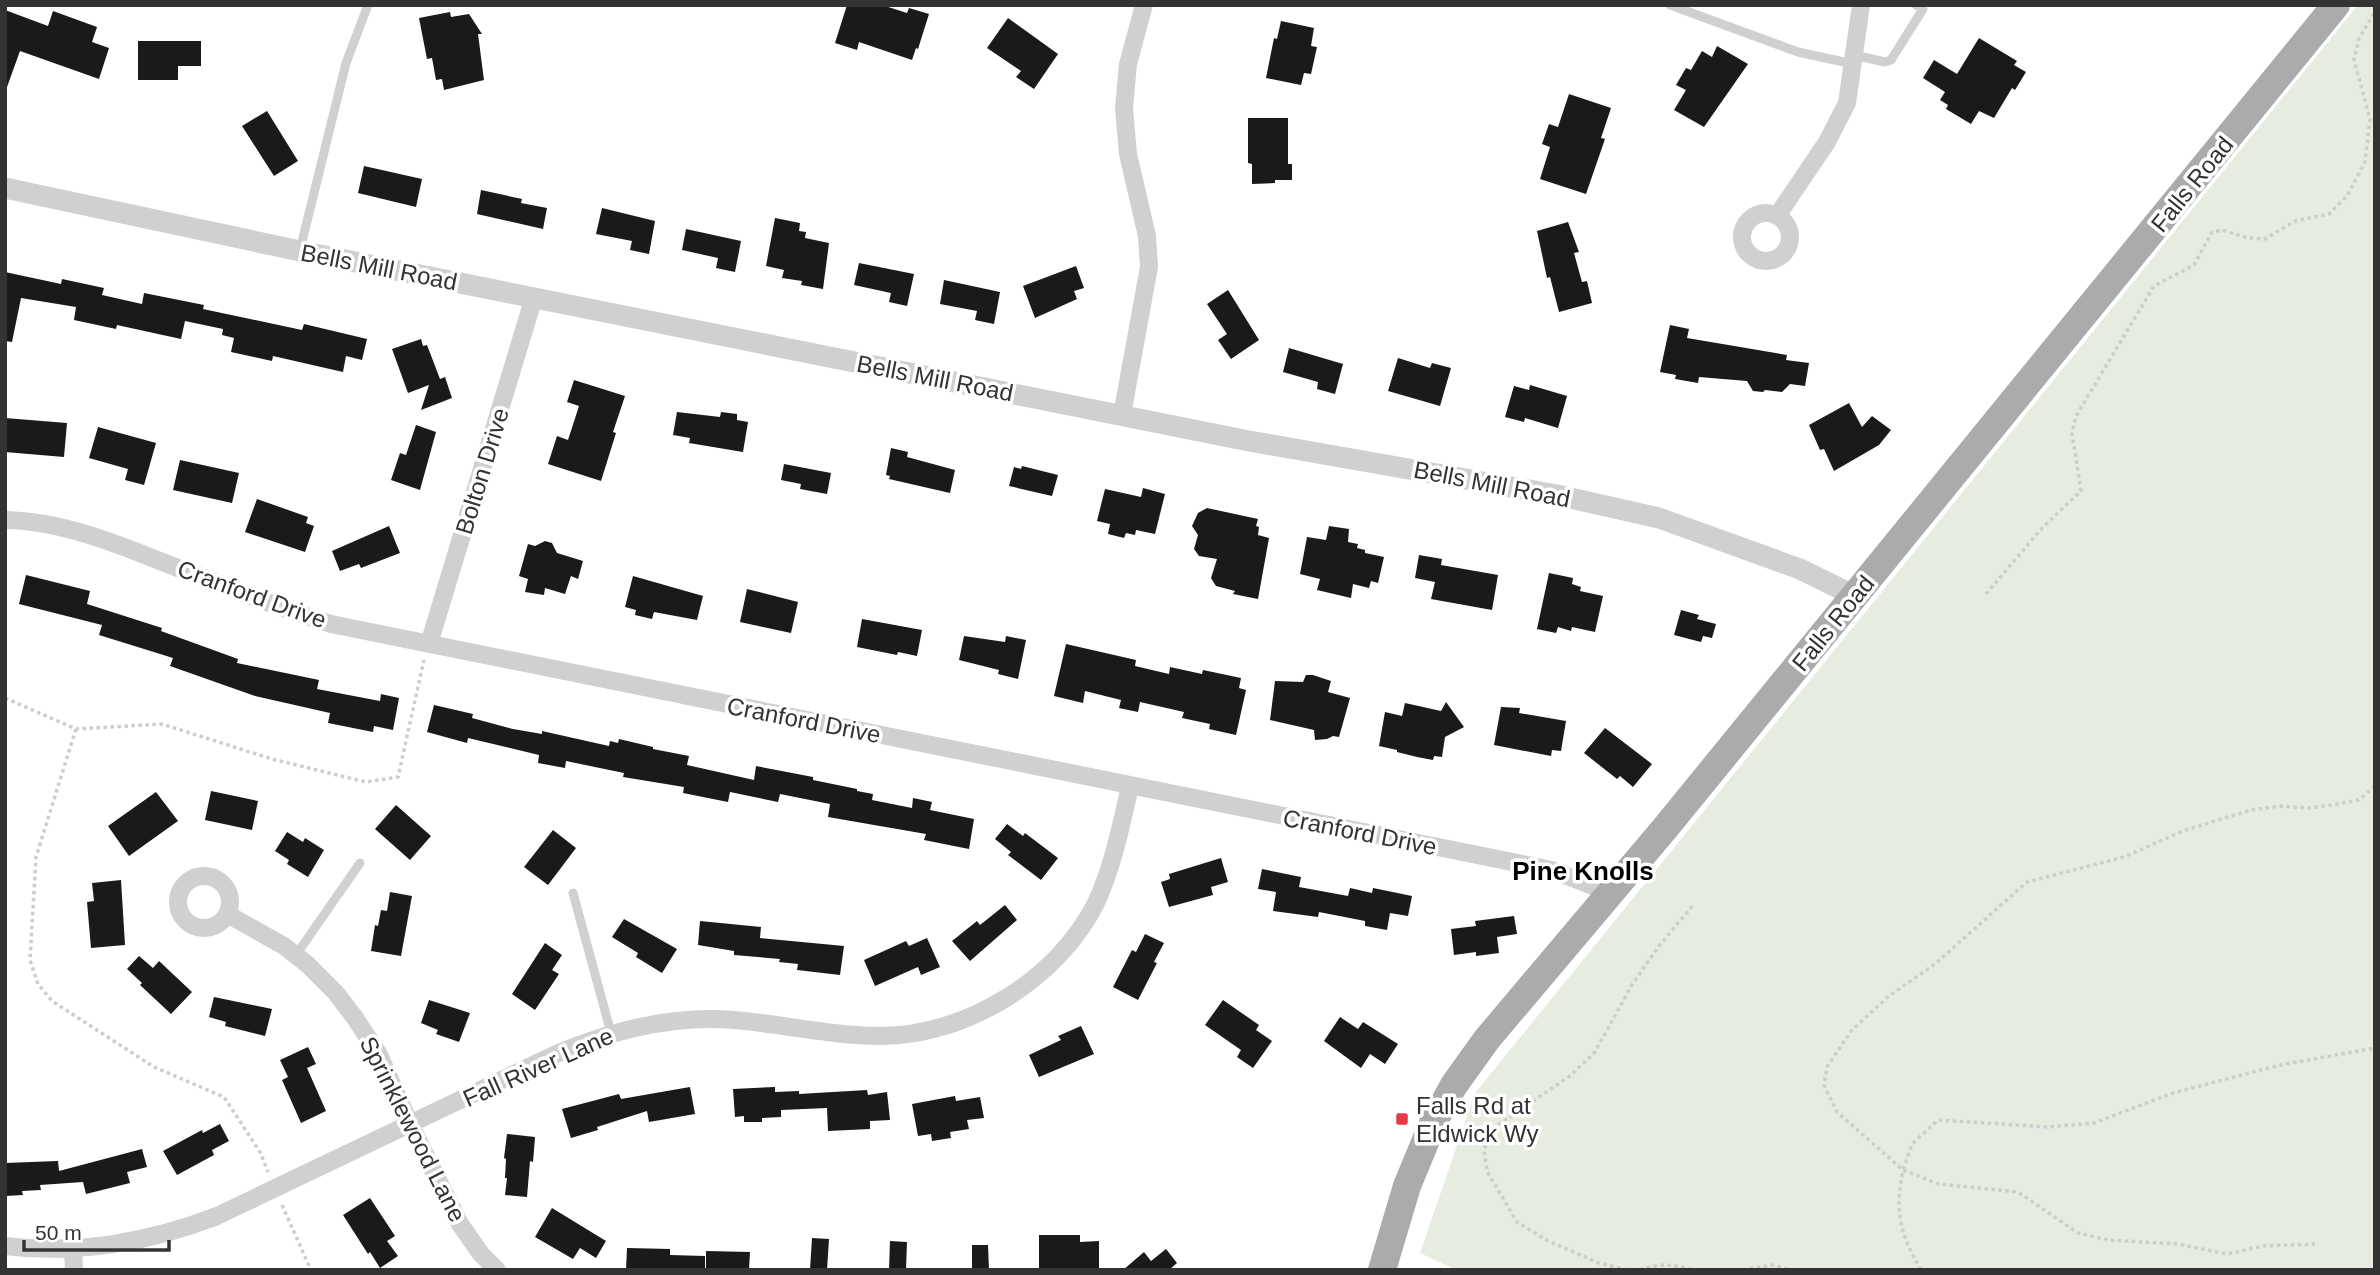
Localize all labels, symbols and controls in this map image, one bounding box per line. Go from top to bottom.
street label: Falls Road [2145,131,2239,237]
street label: Bells Mill Road [299,239,459,295]
street label: Bells Mill Road [855,350,1015,406]
street label: Bolton Drive [450,405,514,537]
street label: Bells Mill Road [1412,456,1572,512]
street label: Cranford Drive [174,555,330,633]
street label: Falls Road [1786,570,1880,676]
street label: Cranford Drive [725,692,883,748]
street label: Cranford Drive [1281,804,1439,860]
district label: Pine Knolls [1512,856,1654,886]
street label: Fall River Lane [459,1022,617,1112]
street label: Sprinklewood Lane [355,1032,471,1226]
place label: Falls Rd at Eldwick Wy [1416,1092,1538,1147]
marker: Falls Rd at Eldwick Wy [1394,1111,1410,1127]
scale bar [24,1208,170,1252]
text: 50 m [35,1221,82,1244]

